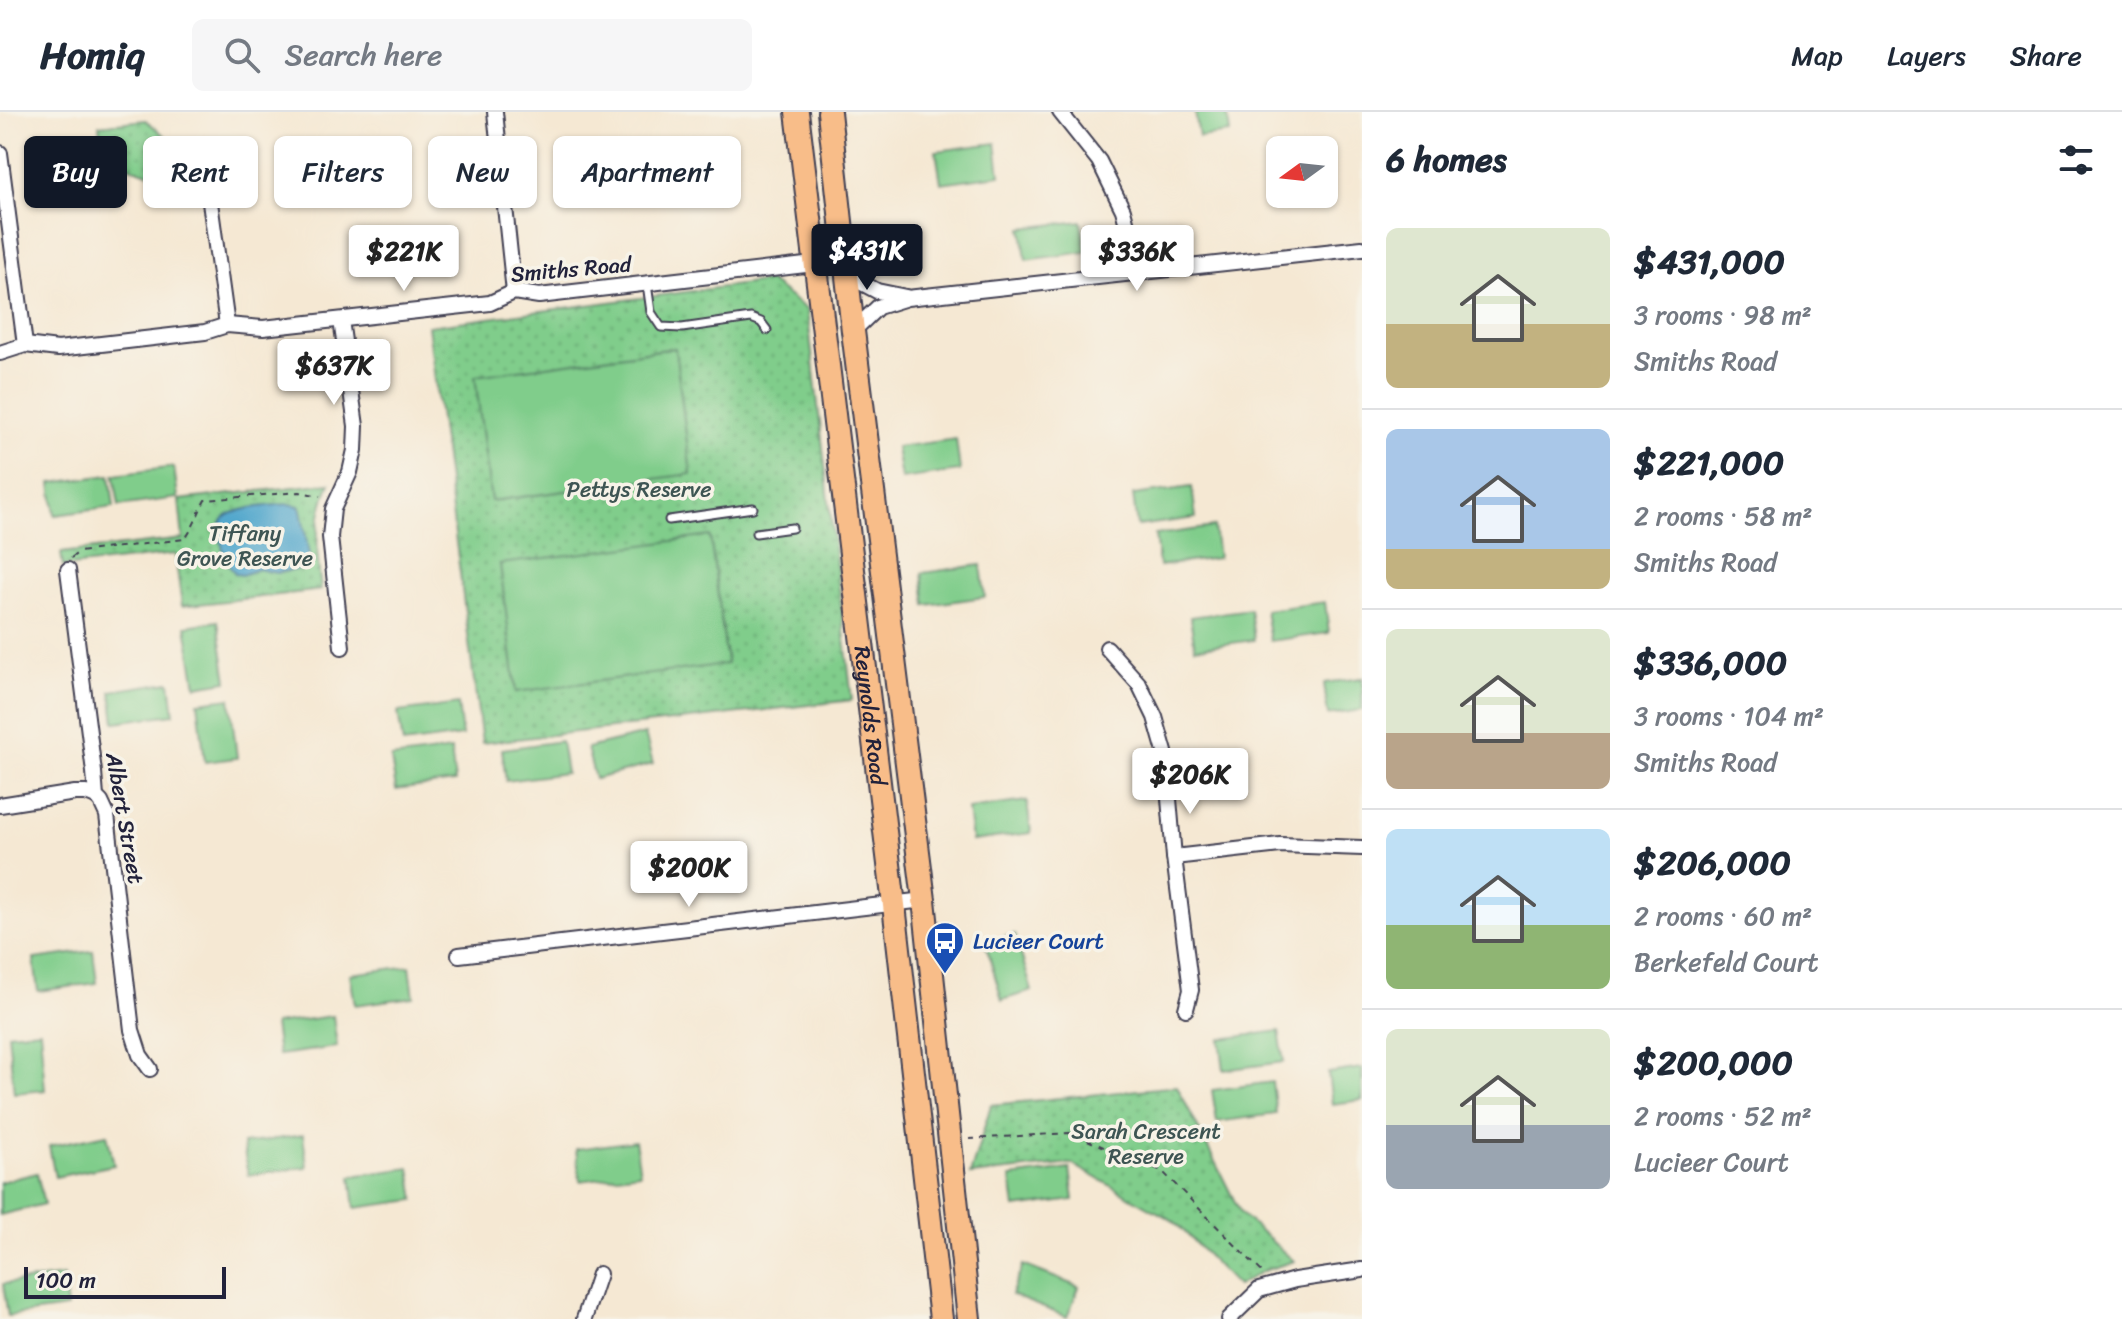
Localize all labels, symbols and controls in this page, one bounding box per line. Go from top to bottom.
search box [192,19,752,91]
text: Homiq [40,22,144,89]
text: Search here [284,28,442,82]
text: Map [1791,31,1843,80]
text: Layers [1887,31,1966,80]
text: Share [2010,31,2082,80]
icon: search [220,33,264,77]
text: 6 homes [1386,130,1507,190]
chip: Buy [24,136,127,208]
chip: Rent [143,136,258,208]
chip: Filters [274,136,412,208]
chip: New [428,136,537,208]
chip: Apartment [553,136,741,208]
north arrow [1266,136,1338,208]
map controls [1266,136,1338,208]
icon: filters [2054,138,2098,182]
pin: $431K [811,224,923,292]
pin: $221K [348,225,460,293]
pin: $336K [1081,225,1193,293]
text: $431K [830,227,904,273]
text: $221K [367,228,441,274]
text: $336K [1099,228,1175,274]
text: $431,000 [1634,232,1785,292]
street label: Smiths Road [509,244,634,294]
icon: home [1450,260,1546,356]
text: 3 rooms · 98 m² [1634,292,1812,338]
text: Smiths Road [1634,338,1777,384]
pin: $637K [278,339,390,407]
text: $637K [295,342,373,388]
text: $221,000 [1634,433,1784,493]
icon: home [1450,461,1546,557]
park label: Pettys Reserve [567,470,711,509]
text: 2 rooms · 58 m² [1634,493,1812,539]
park label: Tiffany Grove Reserve [177,514,313,578]
text: Smiths Road [1634,539,1777,585]
text: $336,000 [1634,633,1787,693]
street label: Reynolds Road [843,644,899,789]
icon: home [1450,661,1546,757]
text: 3 rooms · 104 m² [1634,693,1824,739]
text: Smiths Road [1634,739,1777,785]
street label: Albert Street [94,748,156,887]
pin: $206K [1134,748,1246,816]
text: $206K [1150,751,1230,797]
text: $206,000 [1634,833,1791,893]
pin: $200K [633,841,745,909]
text: $200K [648,844,730,890]
icon: home [1450,861,1546,957]
text: 2 rooms · 60 m² [1634,893,1812,939]
bus stop icon: Lucieer Court [924,920,966,975]
place label: Lucieer Court [973,922,1104,961]
text: Berkefeld Court [1634,939,1819,985]
text: $200,000 [1634,1033,1793,1093]
icon: home [1450,1061,1546,1157]
text: 2 rooms · 52 m² [1634,1093,1812,1139]
park label: Sarah Crescent Reserve [1071,1112,1221,1176]
text: Lucieer Court [1634,1139,1789,1185]
text: 100 m [36,1261,96,1300]
scale bar [24,1263,226,1299]

